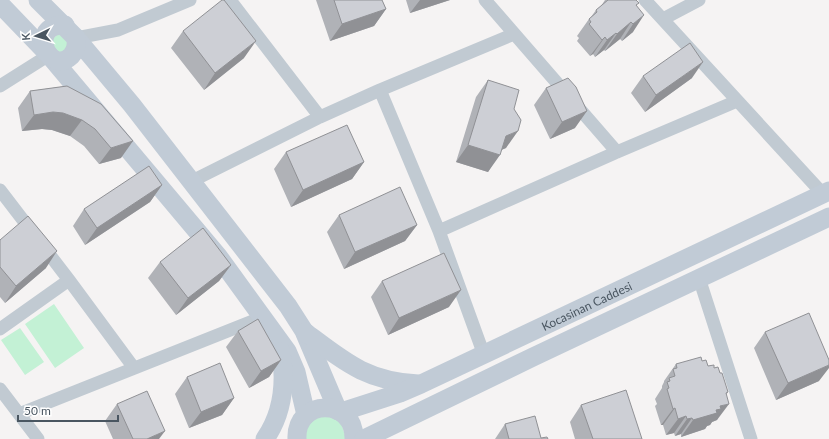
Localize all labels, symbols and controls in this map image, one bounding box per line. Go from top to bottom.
north arrow [16,16,56,56]
text: K [19,32,32,41]
street label: Kocasinan Caddesi [539,278,634,334]
scale bar [18,397,118,423]
text: 50 m [24,403,51,418]

